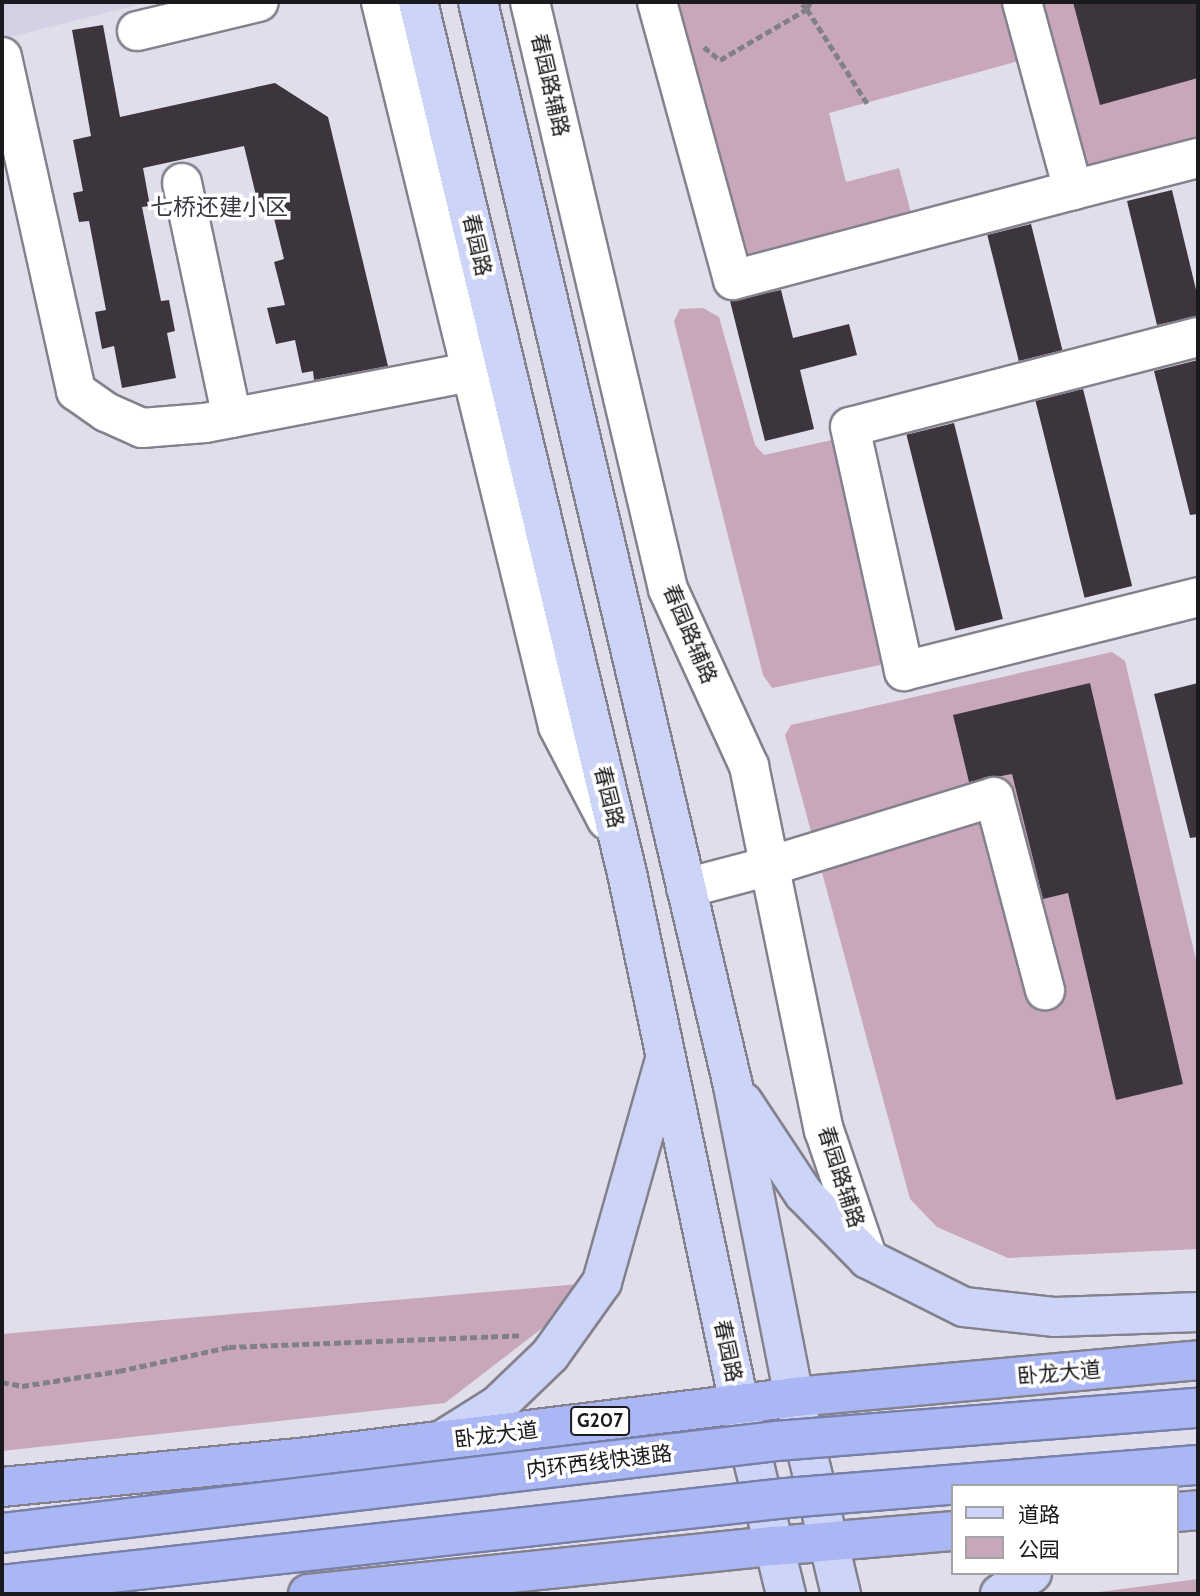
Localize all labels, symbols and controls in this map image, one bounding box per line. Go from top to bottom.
street label: 春园路辅路 [526,31,574,139]
district label: 七桥还建小区 [150,193,288,221]
street label: 春园路 [458,211,496,279]
street label: 春园路辅路 [658,581,722,687]
street label: 春园路 [589,763,629,831]
street label: 春园路辅路 [813,1123,869,1231]
street label: 春园路 [709,1318,747,1384]
street label: 卧龙大道 [1016,1357,1102,1389]
road number: G207 [568,1406,632,1436]
street label: 卧龙大道 [453,1417,539,1453]
street label: 内环西线快速路 [525,1441,673,1483]
legend [951,1484,1179,1575]
text: 道路 [1018,1502,1060,1527]
text: 公园 [1018,1537,1060,1562]

